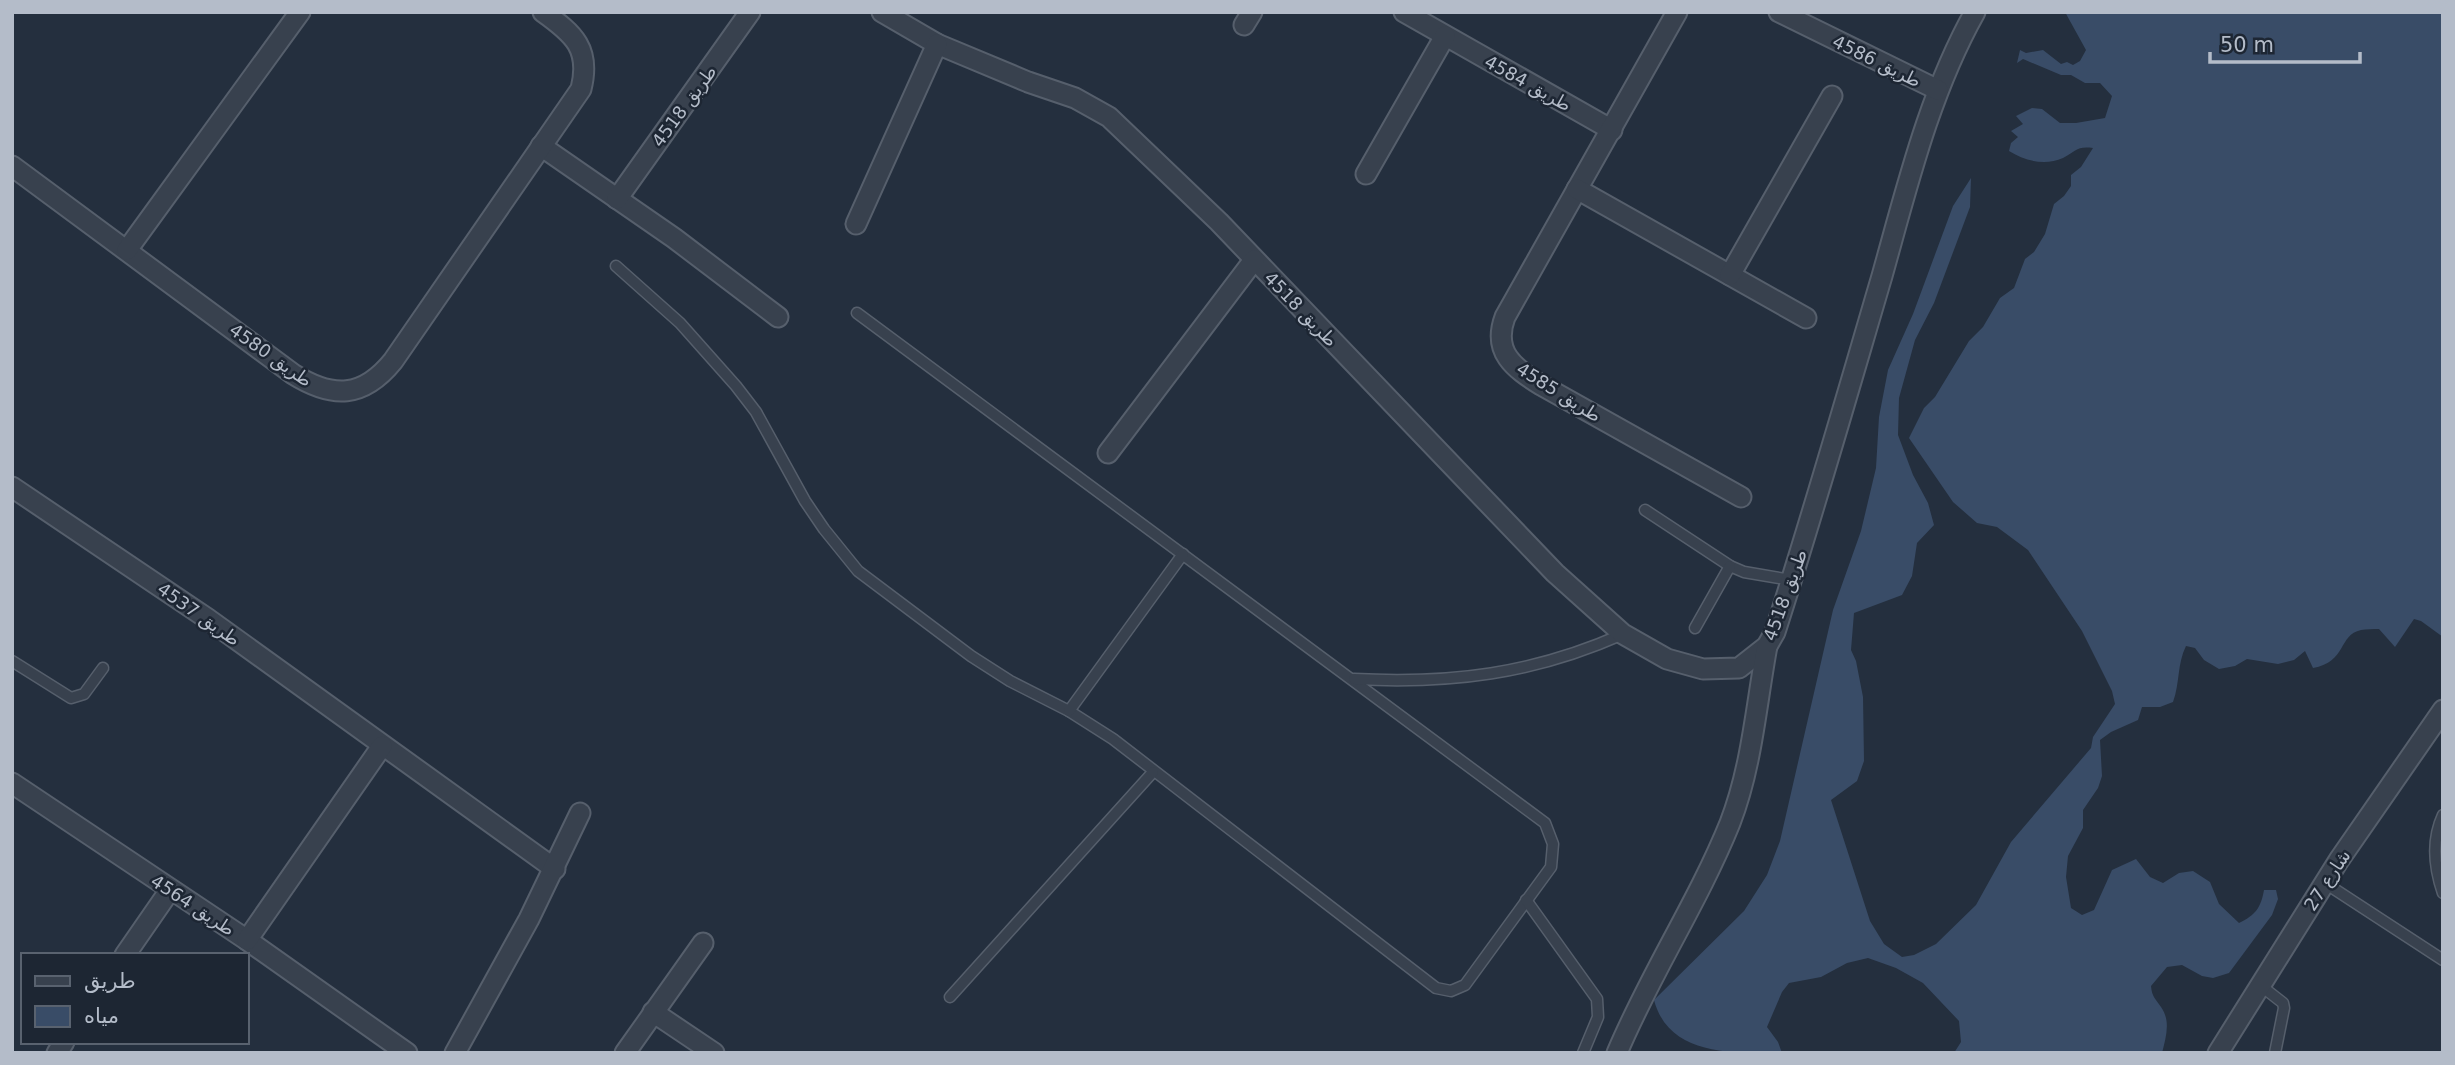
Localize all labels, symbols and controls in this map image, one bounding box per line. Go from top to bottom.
scale bar [2210,21,2360,65]
street label: طريق 4586 [1829,31,1925,92]
text: 50 m [2220,33,2274,57]
street label: طريق 4584 [1481,51,1575,116]
street label: طريق 4518 [647,61,721,152]
street label: طريق 4518 [1259,267,1342,351]
street label: طريق 4580 [225,319,316,392]
street label: طريق 4585 [1512,358,1605,427]
street label: طريق 4518 [1759,546,1812,644]
street label: طريق 4537 [153,578,244,651]
street label: شارع 27 [2300,845,2355,915]
street label: طريق 4564 [147,870,239,941]
legend [21,953,248,1044]
text: طريق [84,969,136,993]
text: مياه [84,1004,119,1028]

